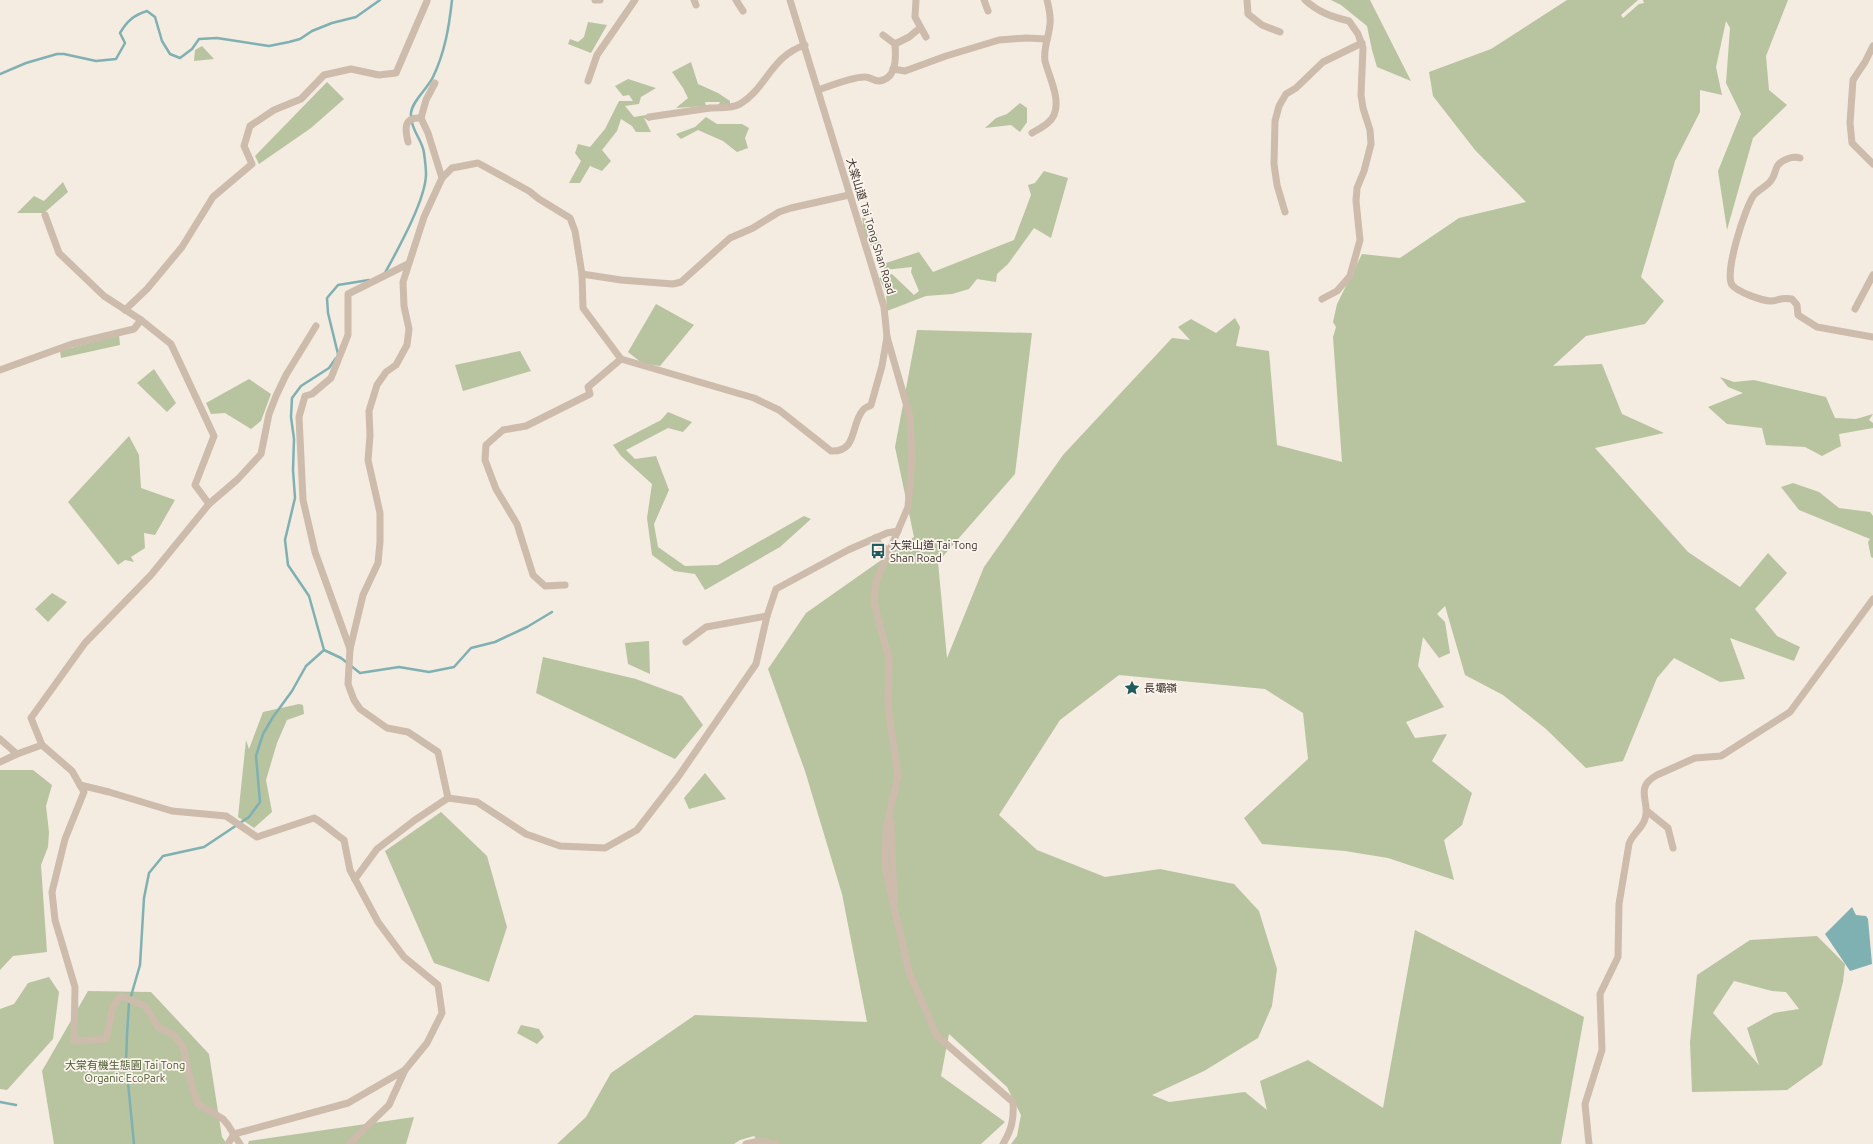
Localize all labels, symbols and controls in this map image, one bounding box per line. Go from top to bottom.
street label: 大棠山道 Tai Tong Shan Road [844,156,898,296]
place label: 大棠山道 Tai Tong Shan Road [890,539,978,564]
bus stop icon: 大棠山道 Tai Tong Shan Road [869,542,887,560]
place icon: 長壩嶺 [1123,679,1141,697]
place label: 長壩嶺 [1144,682,1177,694]
park label: 大棠有機生態園 Tai Tong Organic EcoPark [65,1059,185,1084]

